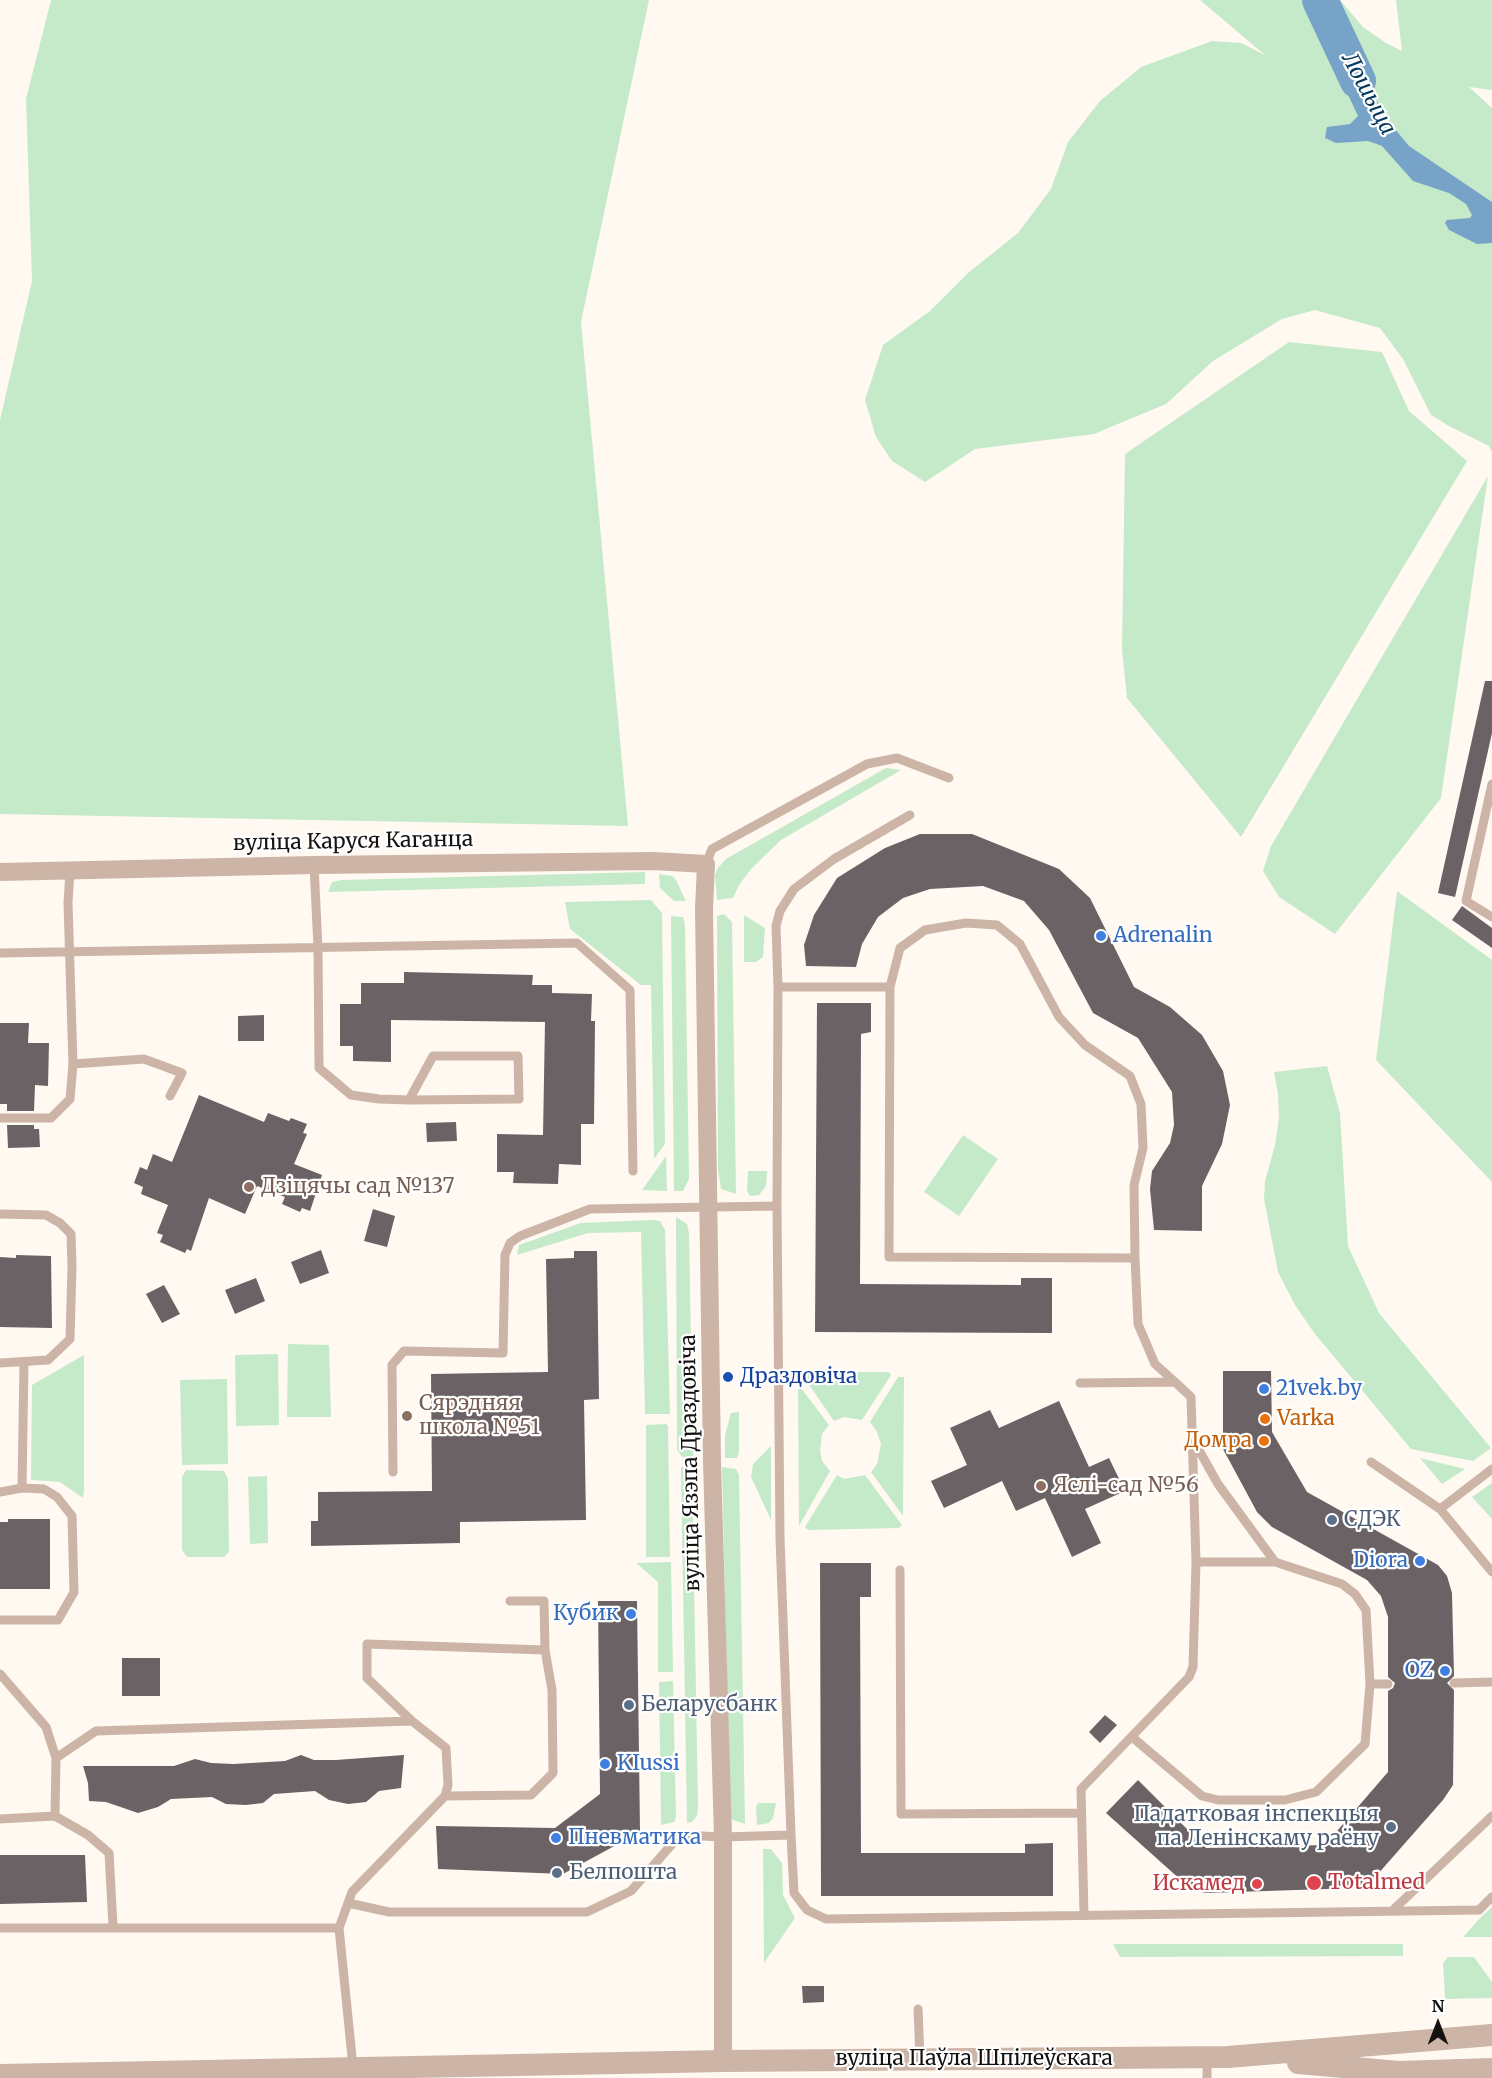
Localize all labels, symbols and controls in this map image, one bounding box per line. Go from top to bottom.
water label: Лошыца [1335,48,1401,140]
street label: вуліца Каруся Каганца [233,827,473,857]
place label: Adrenalin [1113,923,1213,949]
marker: Adrenalin [1094,929,1108,943]
place label: Дзіцячы сад №137 [261,1174,455,1200]
marker: Дзіцячы сад №137 [242,1180,256,1194]
street label: вуліца Язэпа Драздовіча [676,1334,706,1592]
place label: Драздовіча [740,1364,857,1390]
marker: Драздовіча [721,1370,735,1384]
place label: 21vek.by [1276,1376,1362,1402]
marker: 21vek.by [1257,1382,1271,1396]
place label: Сярэдняя школа №51 [419,1391,540,1441]
place label: Varka [1277,1406,1335,1432]
marker: Сярэдняя школа №51 [400,1409,414,1423]
marker: Varka [1258,1412,1272,1426]
place label: Домра [1184,1428,1252,1454]
marker: Домра [1257,1434,1271,1448]
place label: Яслі-сад №56 [1053,1473,1199,1499]
marker: Яслі-сад №56 [1034,1479,1048,1493]
place label: СДЭК [1344,1507,1401,1533]
marker: СДЭК [1325,1513,1339,1527]
place label: Diora [1353,1548,1408,1574]
marker: Diora [1413,1554,1427,1568]
place label: Кубик [553,1601,619,1627]
marker: Кубик [624,1607,638,1621]
place label: OZ [1405,1658,1433,1684]
marker: OZ [1438,1664,1452,1678]
place label: Беларусбанк [641,1692,777,1718]
marker: Беларусбанк [622,1698,636,1712]
place label: KIussi [617,1751,680,1777]
marker: KIussi [598,1757,612,1771]
place label: Падатковая інспекцыя па Ленінскаму раёну [1133,1802,1379,1852]
marker: Падатковая інспекцыя па Ленінскаму раёну [1384,1820,1398,1834]
place label: Пневматика [568,1825,701,1851]
marker: Пневматика [549,1831,563,1845]
place label: Белпошта [569,1860,677,1886]
marker: Белпошта [550,1866,564,1880]
place label: Totalmed [1328,1870,1425,1896]
place label: Искамед [1152,1871,1245,1897]
marker: Totalmed [1305,1874,1323,1892]
marker: Искамед [1250,1877,1264,1891]
north arrow [1408,1994,1468,2054]
text: N [1432,1996,1444,2016]
street label: вуліца Паўла Шпілеўскага [835,2046,1113,2072]

